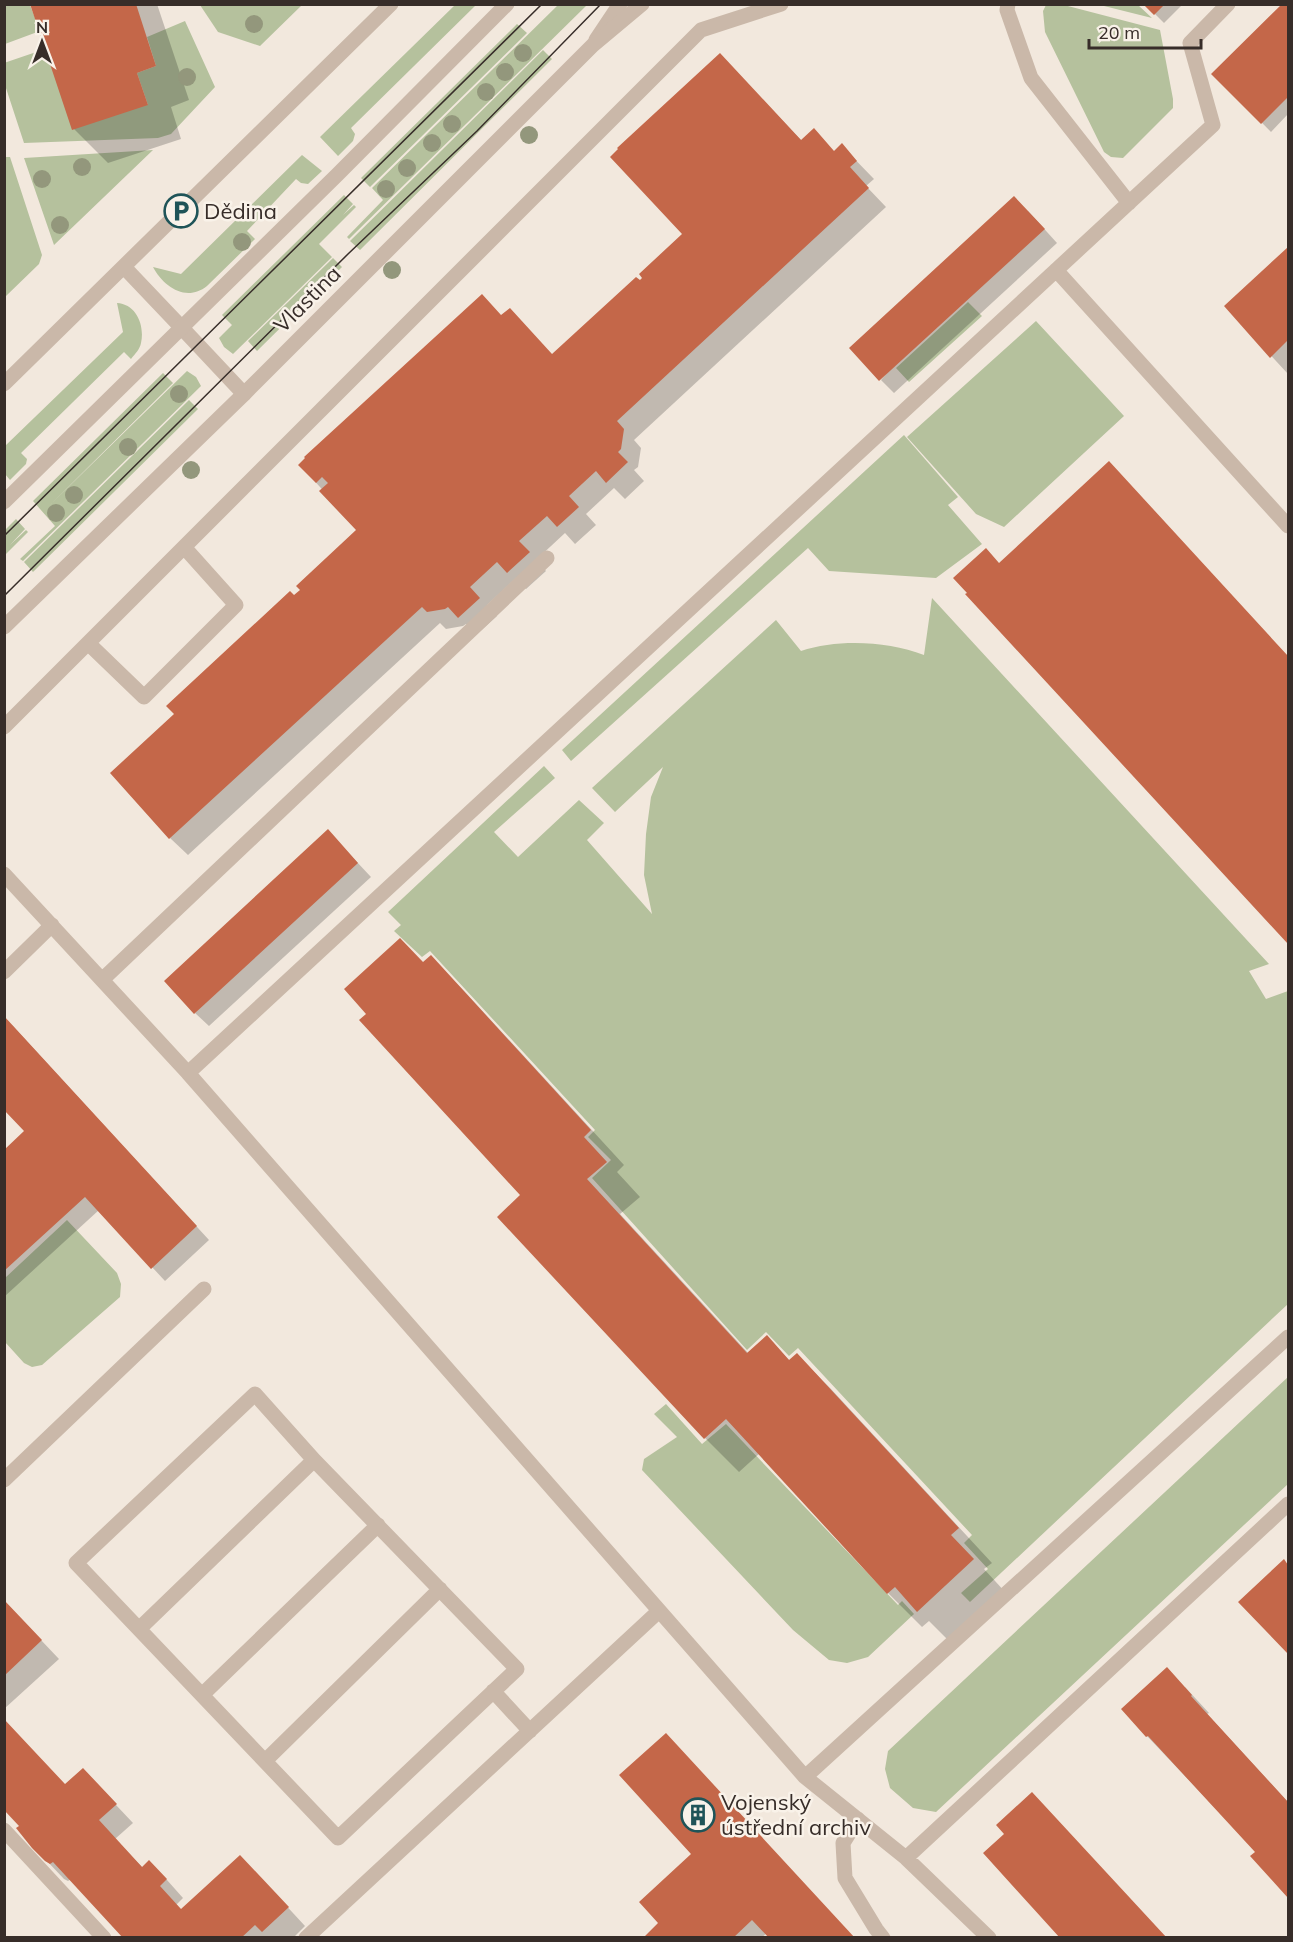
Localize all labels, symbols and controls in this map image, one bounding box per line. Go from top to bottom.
north arrow [12,12,72,72]
scale bar [1089,12,1202,50]
text: N [36,17,48,37]
text: 20 m [1098,21,1140,44]
parking icon: Dědina [163,193,199,229]
place label: Dědina [204,197,277,225]
street label: Vlastina [268,260,346,338]
place label: Vojenský ústřední archiv [721,1788,871,1841]
building icon: Vojenský ústřední archiv [680,1797,716,1833]

